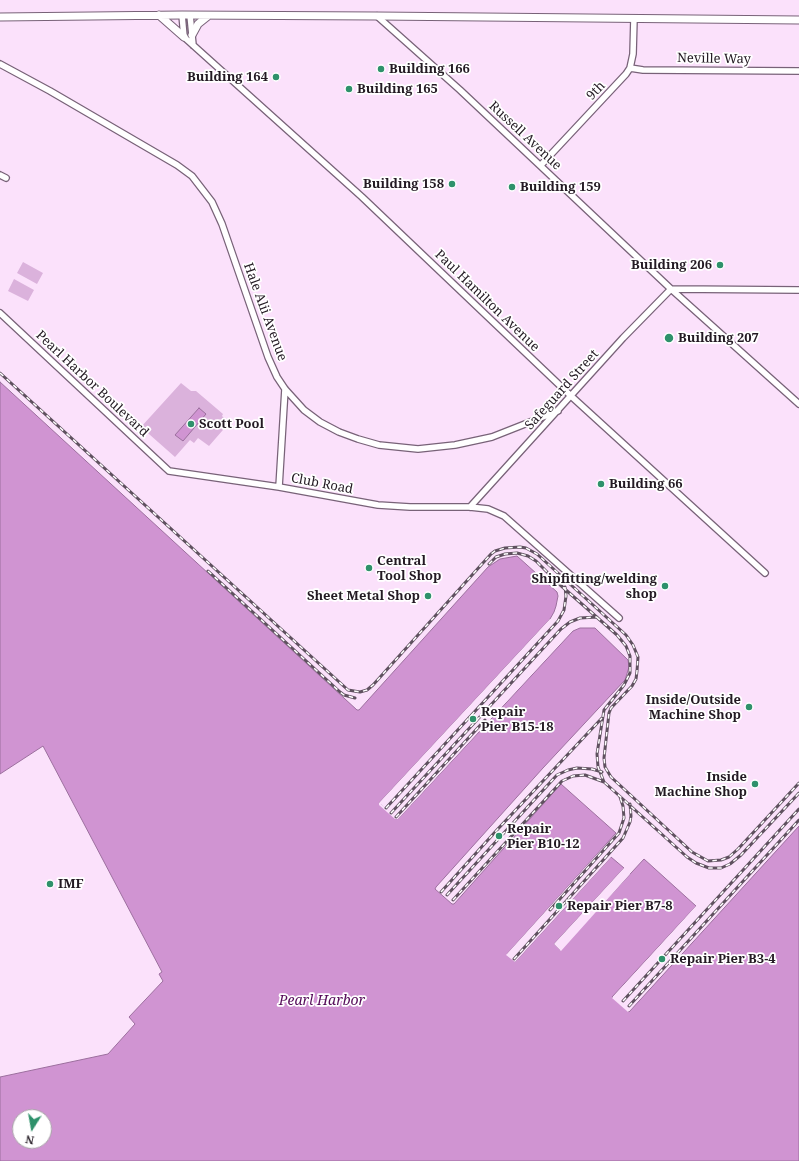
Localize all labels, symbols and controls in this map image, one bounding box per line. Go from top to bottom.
street label: Neville Way [677,51,751,67]
place label: Building 166 [389,61,470,77]
marker: Building 166 [376,64,386,74]
place label: Building 164 [187,69,268,85]
marker: Building 164 [271,72,281,82]
street label: 9th [583,78,609,104]
place label: Building 165 [357,81,438,97]
marker: Building 165 [344,84,354,94]
street label: Russell Avenue [486,98,564,174]
place label: Building 158 [363,176,444,192]
marker: Building 158 [447,179,457,189]
place label: Building 159 [520,179,601,195]
marker: Building 159 [507,182,517,192]
street label: Paul Hamilton Avenue [432,247,542,355]
place label: Building 206 [631,257,712,273]
marker: Building 206 [715,260,725,270]
street label: Hale Alii Avenue [240,261,290,363]
street label: Pearl Harbor Boulevard [32,328,152,440]
place label: Building 207 [678,330,759,346]
marker: Building 207 [663,332,675,344]
street label: Safeguard Street [522,347,602,433]
place label: Scott Pool [199,416,264,432]
marker: Scott Pool [186,419,196,429]
street label: Club Road [290,470,354,498]
place label: Building 66 [609,476,683,492]
marker: Building 66 [596,479,606,489]
place label: Central Tool Shop [377,553,441,584]
marker: Central Tool Shop [364,563,374,573]
place label: Shipfitting/welding shop [532,571,657,602]
marker: Shipfitting/welding shop [660,581,670,591]
place label: Sheet Metal Shop [307,588,420,604]
marker: Sheet Metal Shop [423,591,433,601]
place label: Inside/Outside Machine Shop [646,692,741,723]
marker: Inside/Outside Machine Shop [744,702,754,712]
place label: Repair Pier B15-18 [481,704,554,735]
marker: Repair Pier B15-18 [468,714,478,724]
place label: Inside Machine Shop [655,769,747,800]
marker: Inside Machine Shop [750,779,760,789]
place label: Repair Pier B10-12 [507,821,580,852]
marker: Repair Pier B10-12 [494,831,504,841]
place label: IMF [58,876,84,892]
marker: IMF [45,879,55,889]
place label: Repair Pier B7-8 [567,898,673,914]
marker: Repair Pier B7-8 [554,901,564,911]
place label: Repair Pier B3-4 [670,951,776,967]
marker: Repair Pier B3-4 [657,954,667,964]
water label: Pearl Harbor [279,993,365,1009]
north arrow [12,1109,52,1149]
text: N [24,1132,36,1148]

